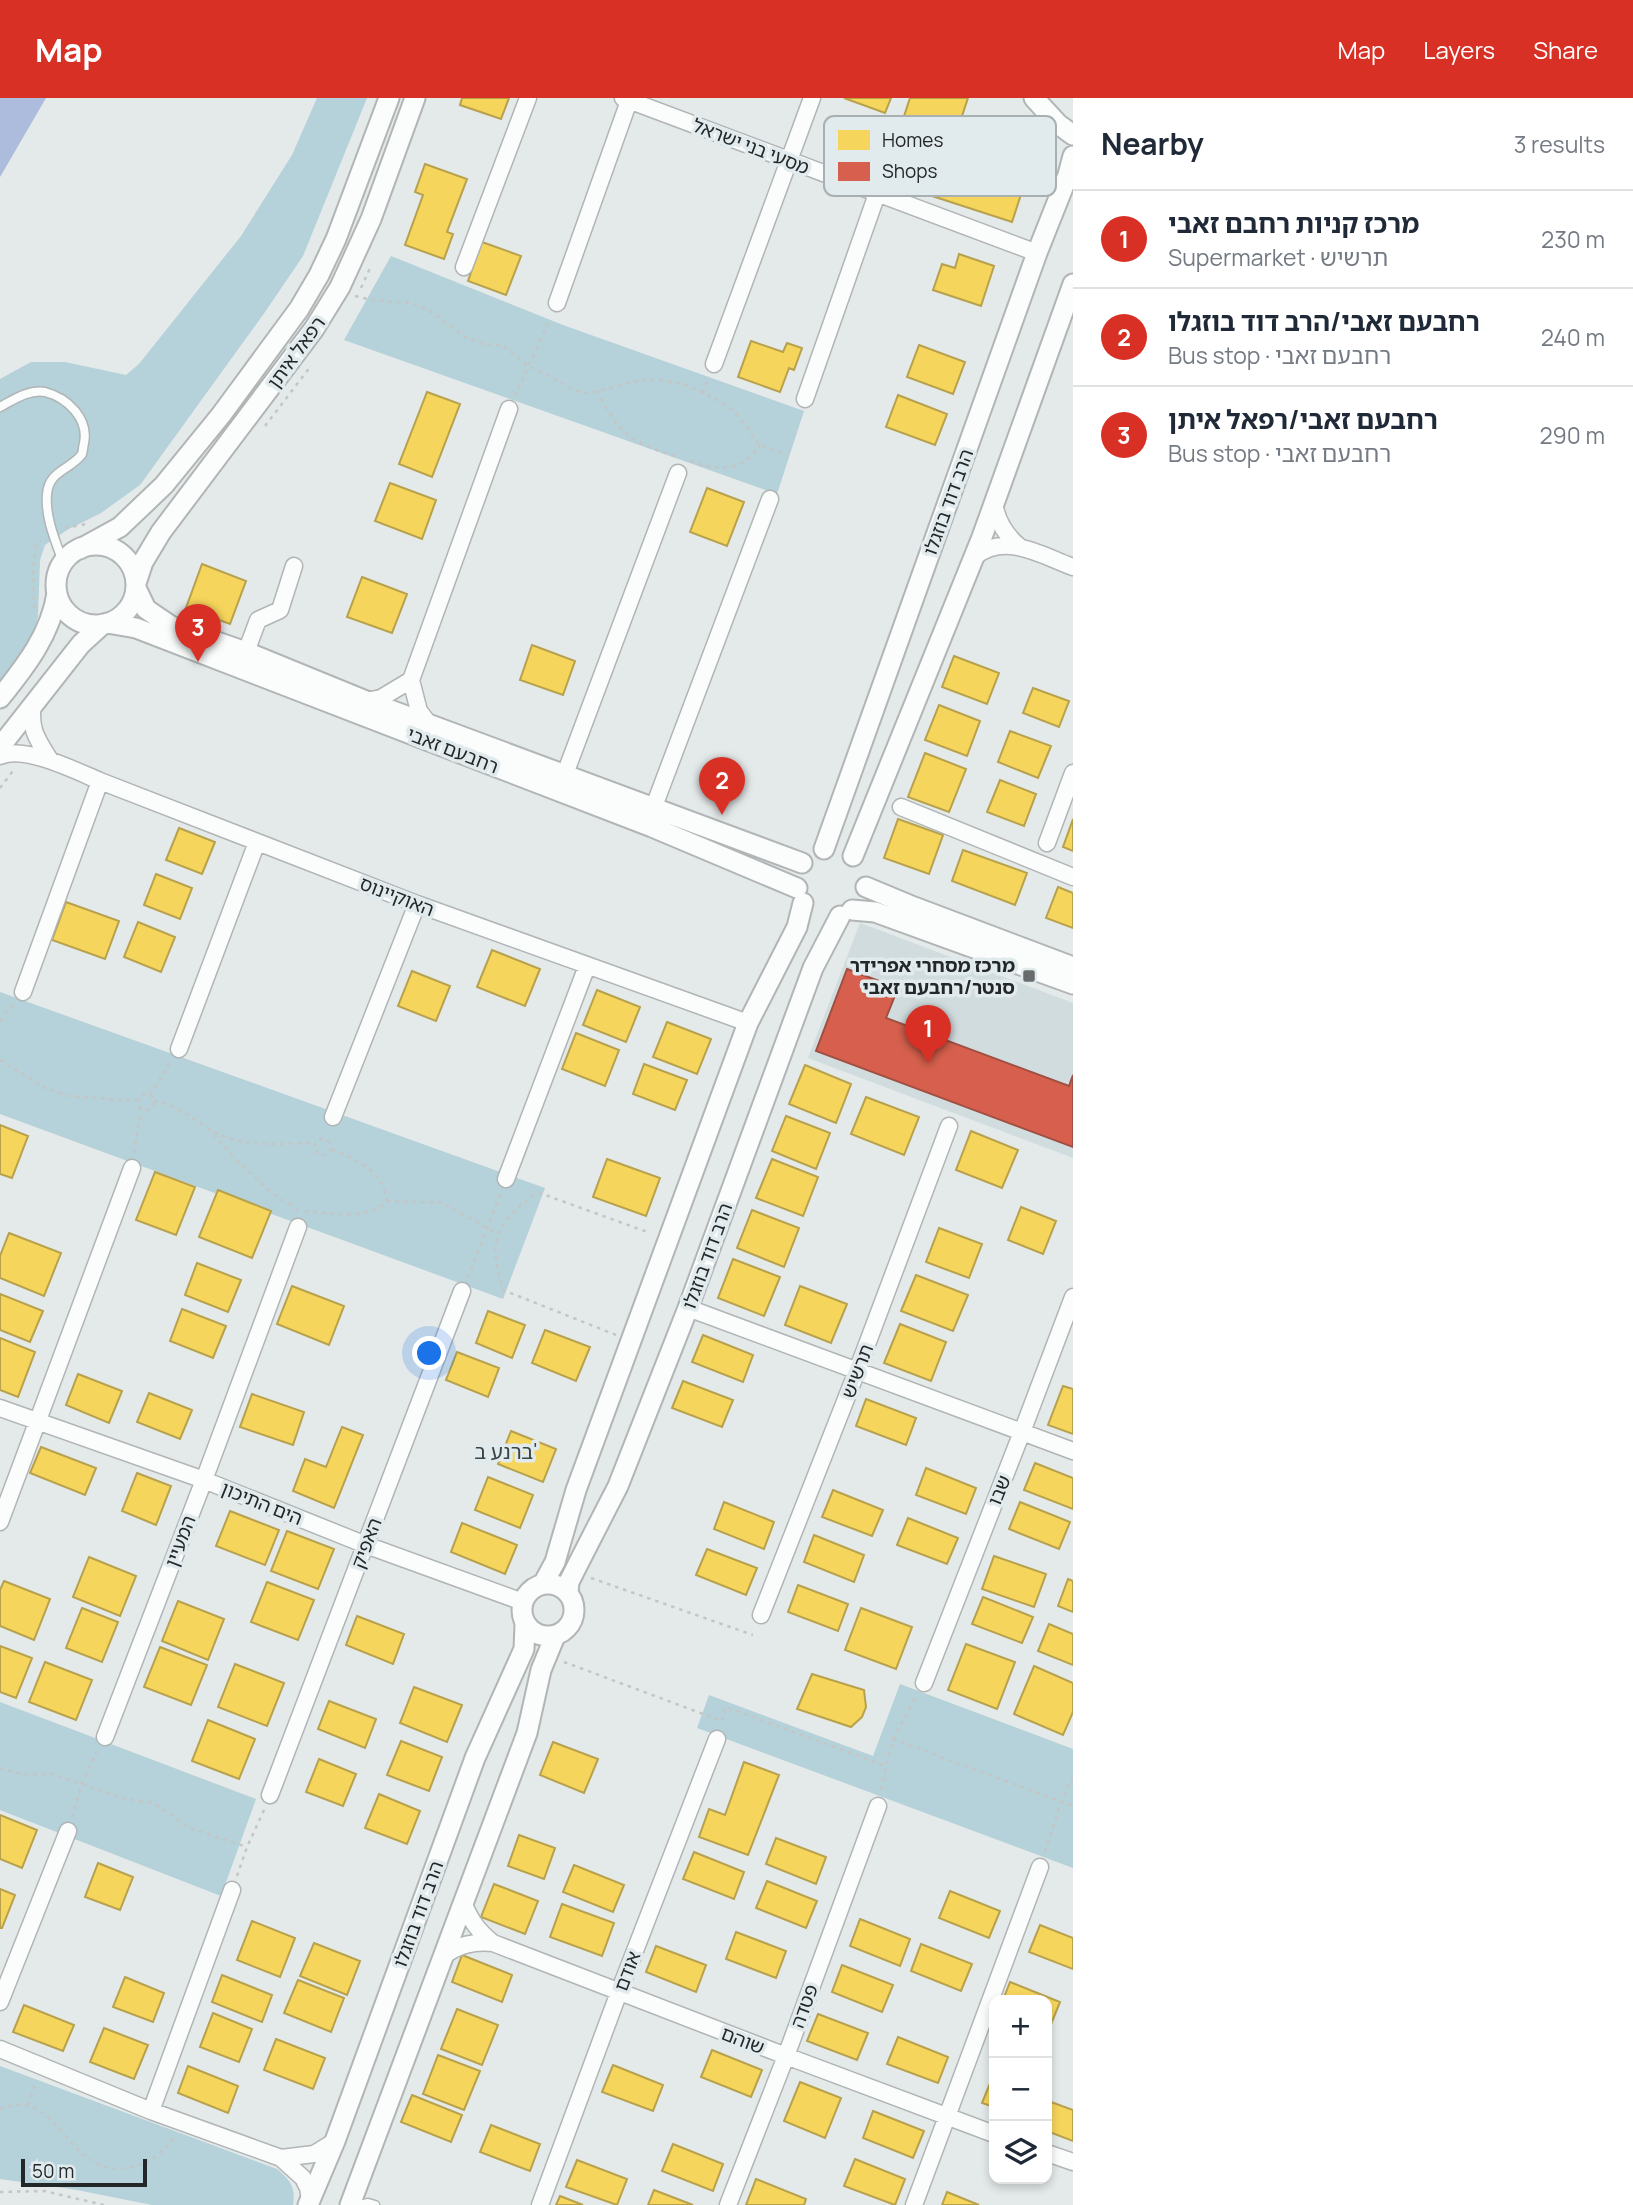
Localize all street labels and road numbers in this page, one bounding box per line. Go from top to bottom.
street label: מסעי בני ישראל [689,112,813,180]
street label: רפאל איתן [261,311,331,393]
street label: הרב דוד בוזגלו [917,445,979,559]
street label: רחבעם זאבי [403,721,503,779]
street label: האוקיינוס [356,870,438,922]
street label: הרב דוד בוזגלו [676,1199,738,1313]
street label: תרשיש [835,1340,879,1402]
street label: שבו [981,1471,1017,1509]
street label: הים התיכון [217,1475,307,1531]
street label: המעיין [158,1512,202,1570]
street label: האפיק [344,1514,388,1572]
street label: הרב דוד בוזגלו [387,1857,449,1971]
street label: אודם [608,1947,646,1995]
street label: פטדה [784,1980,824,2032]
street label: שוהם [718,2020,768,2060]

